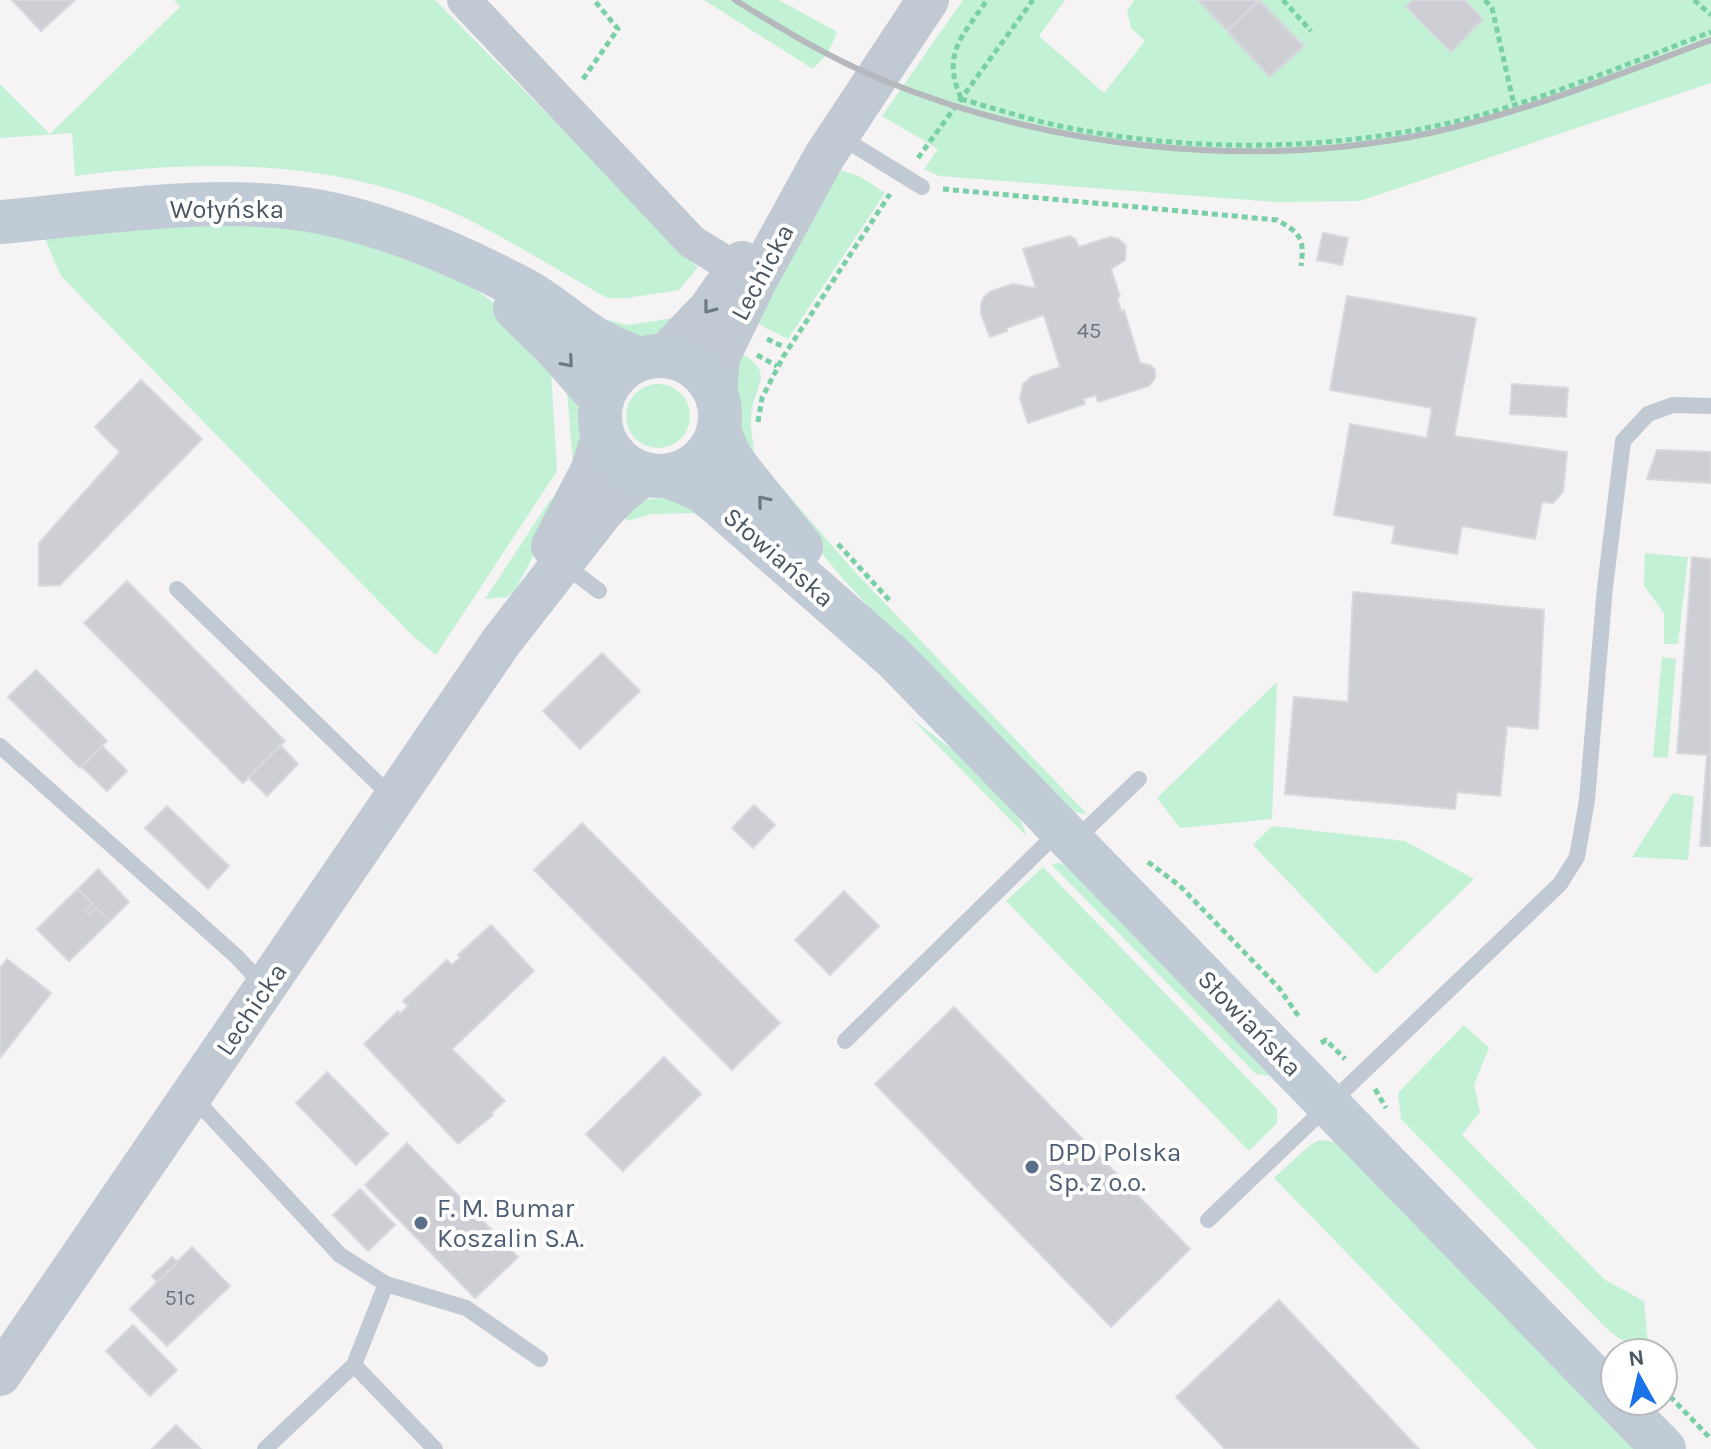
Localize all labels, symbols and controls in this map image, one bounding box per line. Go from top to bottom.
street label: Wołyńska [170,194,284,225]
street label: Lechicka [724,219,801,326]
one-way arrow [704,299,718,314]
house number: 45 [1077,318,1101,344]
one-way arrow [558,352,573,367]
one-way arrow [758,496,773,510]
street label: Słowiańska [717,501,840,614]
street label: Lechicka [209,957,294,1061]
street label: Słowiańska [1191,964,1308,1083]
place label: DPD Polska Sp. z o.o. [1048,1137,1181,1198]
marker: DPD Polska Sp. z o.o. [1023,1158,1041,1176]
place label: F. M. Bumar Koszalin S.A. [437,1193,584,1254]
marker: F. M. Bumar Koszalin S.A. [412,1214,430,1232]
house number: 51c [164,1285,196,1311]
north arrow [1599,1337,1679,1417]
text: N [1627,1344,1646,1372]

